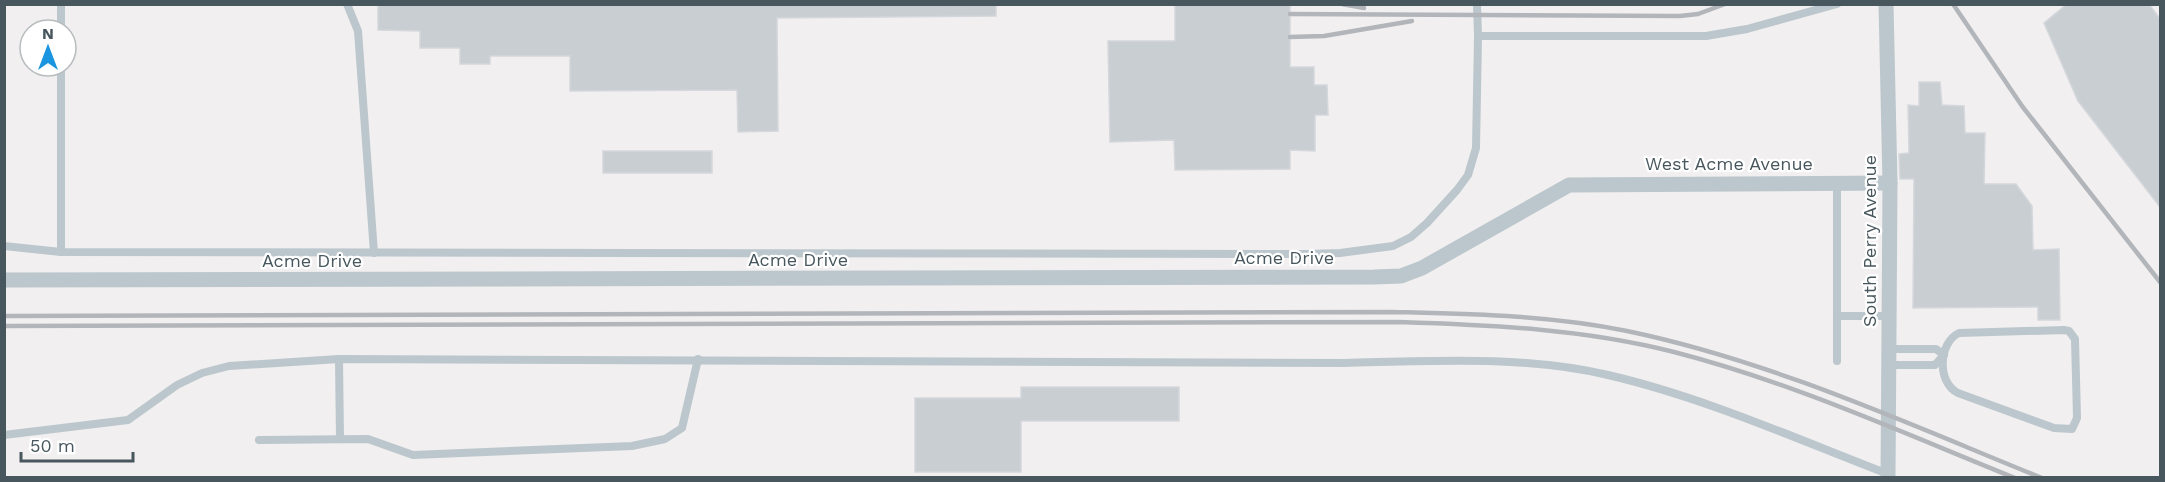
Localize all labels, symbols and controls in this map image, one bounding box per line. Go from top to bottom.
north arrow [18,18,78,78]
text: N [42,24,54,43]
street label: West Acme Avenue [1645,153,1813,174]
street label: South Perry Avenue [1859,155,1880,327]
street label: Acme Drive [1234,247,1334,268]
street label: Acme Drive [748,249,848,270]
street label: Acme Drive [262,250,362,271]
scale bar [21,425,134,463]
text: 50 m [30,435,75,456]

